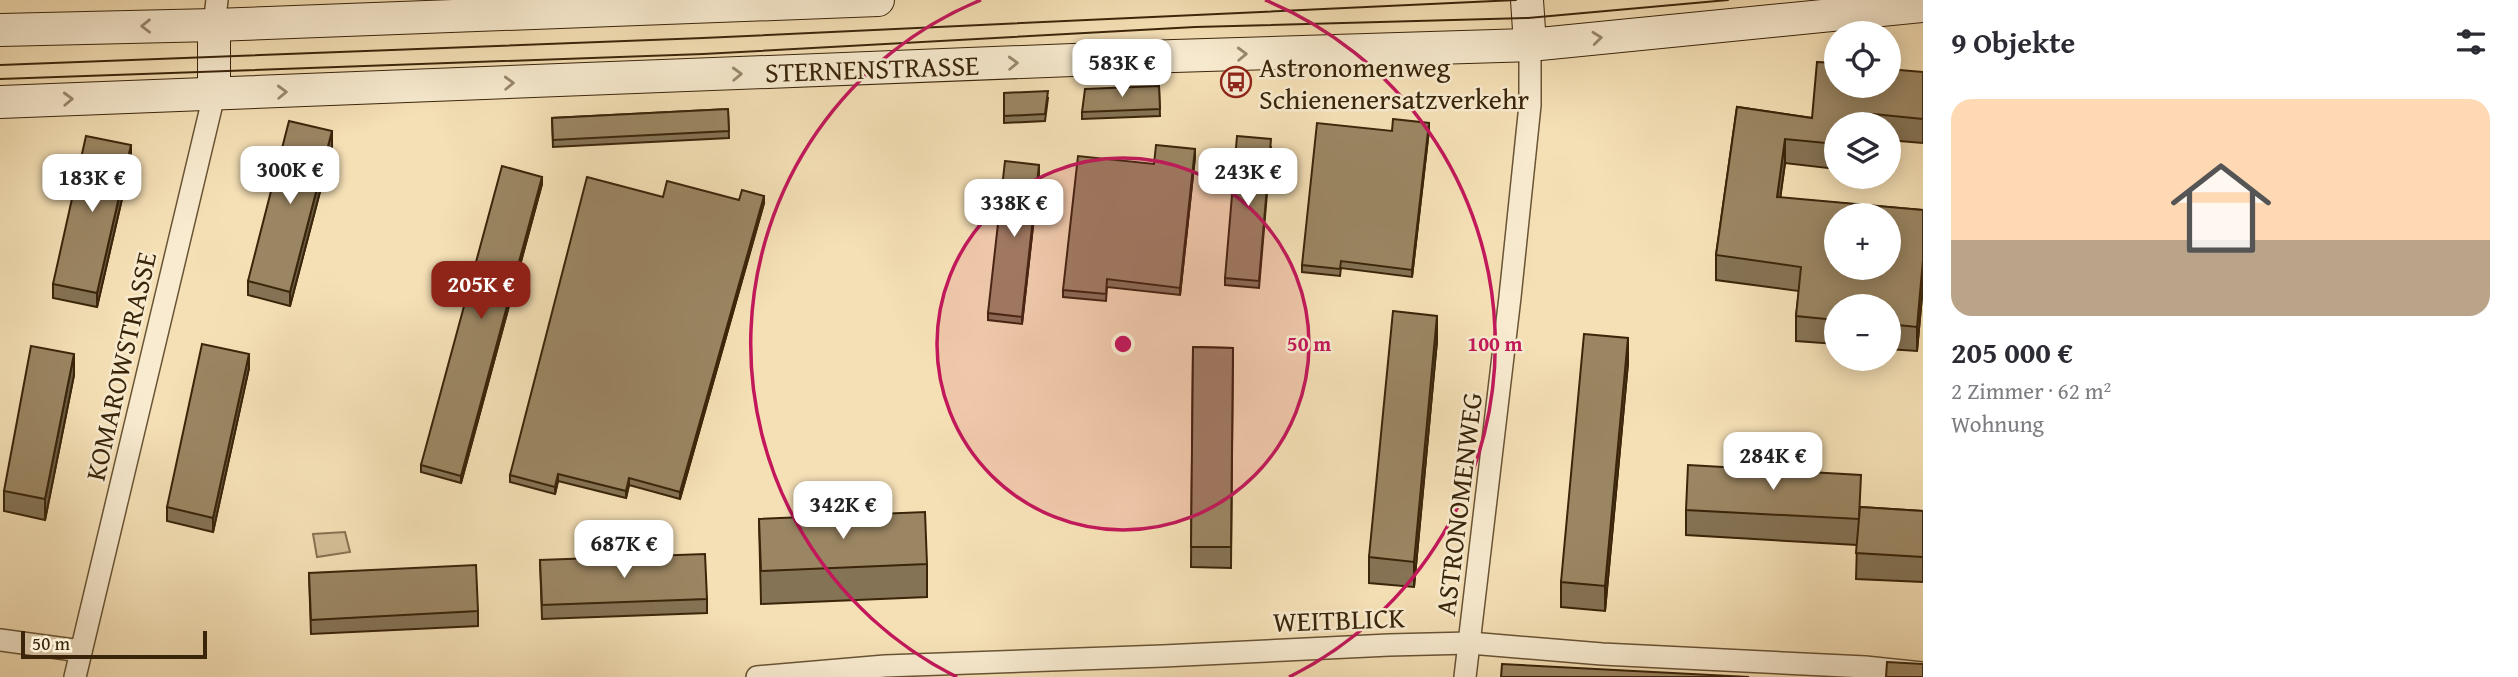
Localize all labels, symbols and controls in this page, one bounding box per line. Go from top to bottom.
one-way arrow [140,19,151,34]
text: 9 Objekte [1951,20,2075,64]
map controls [1824,21,1901,371]
button: locate [1824,21,1901,98]
icon: filters [2452,23,2490,61]
one-way arrow [1592,31,1603,46]
pin: 583K € [1065,40,1179,99]
street label: STERNENSTRASSE [764,44,980,92]
text: 583K € [1088,45,1156,78]
one-way arrow [1237,46,1248,62]
place label: Astronomenweg Schienenersatzverkehr [1259,46,1530,119]
one-way arrow [1008,55,1019,70]
bus stop icon: Astronomenweg Schienenersatzverkehr [1219,65,1253,99]
one-way arrow [731,66,742,81]
one-way arrow [504,75,515,90]
one-way arrow [277,84,288,99]
one-way arrow [63,92,74,107]
button: layers [1824,112,1901,189]
icon: home [2158,145,2284,271]
pin: 300K € [233,146,347,206]
pin: 243K € [1191,148,1305,208]
text: 300K € [256,152,324,185]
pin: 183K € [35,154,149,214]
text: 243K € [1214,154,1282,187]
text: 183K € [58,160,126,193]
pin: 338K € [957,180,1071,239]
text: 338K € [980,185,1048,218]
button: + [1824,203,1901,280]
street label: KOMAROWSTRASSE [74,248,166,484]
pin: 205K € [424,262,538,321]
text: 205K € [447,267,515,300]
button: − [1824,294,1901,371]
text: 50 m [1287,328,1331,359]
text: 100 m [1467,328,1523,359]
text: 205 000 € [1951,330,2073,374]
centre of rings [1111,332,1135,356]
text: 2 Zimmer · 62 m² [1951,374,2111,407]
street label: ASTRONOMENWEG [1424,390,1492,618]
text: Wohnung [1951,407,2044,440]
pin: 284K € [1716,433,1830,492]
text: 284K € [1739,438,1807,471]
pin: 342K € [786,482,900,541]
text: 342K € [809,487,877,520]
pin: 687K € [567,520,681,580]
text: 687K € [590,526,658,559]
street label: WEITBLICK [1272,596,1406,642]
scale bar [21,628,206,660]
text: 50 m [32,629,70,657]

